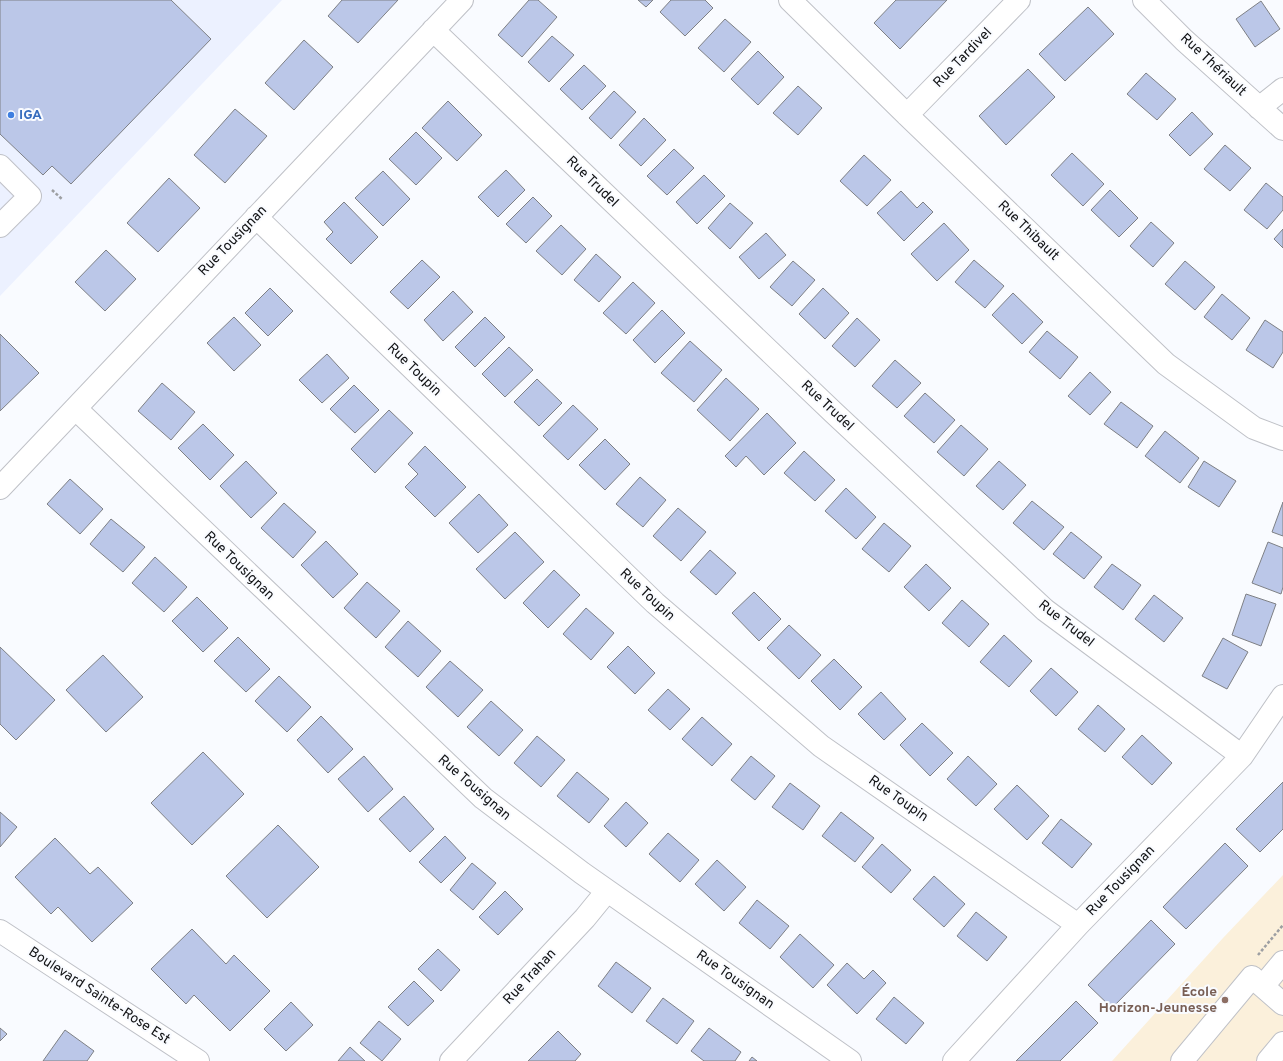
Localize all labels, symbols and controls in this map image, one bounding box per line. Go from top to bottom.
street label: Rue Tardivel [930,24,996,92]
street label: Rue Thériault [1176,30,1250,100]
place label: IGA [19,107,42,124]
marker: IGA [6,110,16,120]
street label: Rue Trudel [562,153,622,211]
street label: Rue Thibault [994,197,1062,265]
street label: Rue Tousignan [195,202,271,280]
street label: Rue Toupin [383,340,445,400]
street label: Rue Trudel [797,377,857,435]
street label: Rue Tousignan [200,528,278,604]
street label: Rue Toupin [616,565,678,625]
street label: Rue Trudel [1035,597,1097,651]
street label: Rue Tousignan [434,752,514,824]
street label: Rue Toupin [865,772,931,826]
street label: Rue Tousignan [1083,842,1159,920]
street label: Boulevard Sainte-Rose Est [25,944,173,1048]
street label: Rue Trahan [500,946,560,1008]
street label: Rue Tousignan [693,947,777,1013]
place label: École Horizon-Jeunesse [1099,983,1217,1017]
marker: École Horizon-Jeunesse [1220,995,1230,1005]

